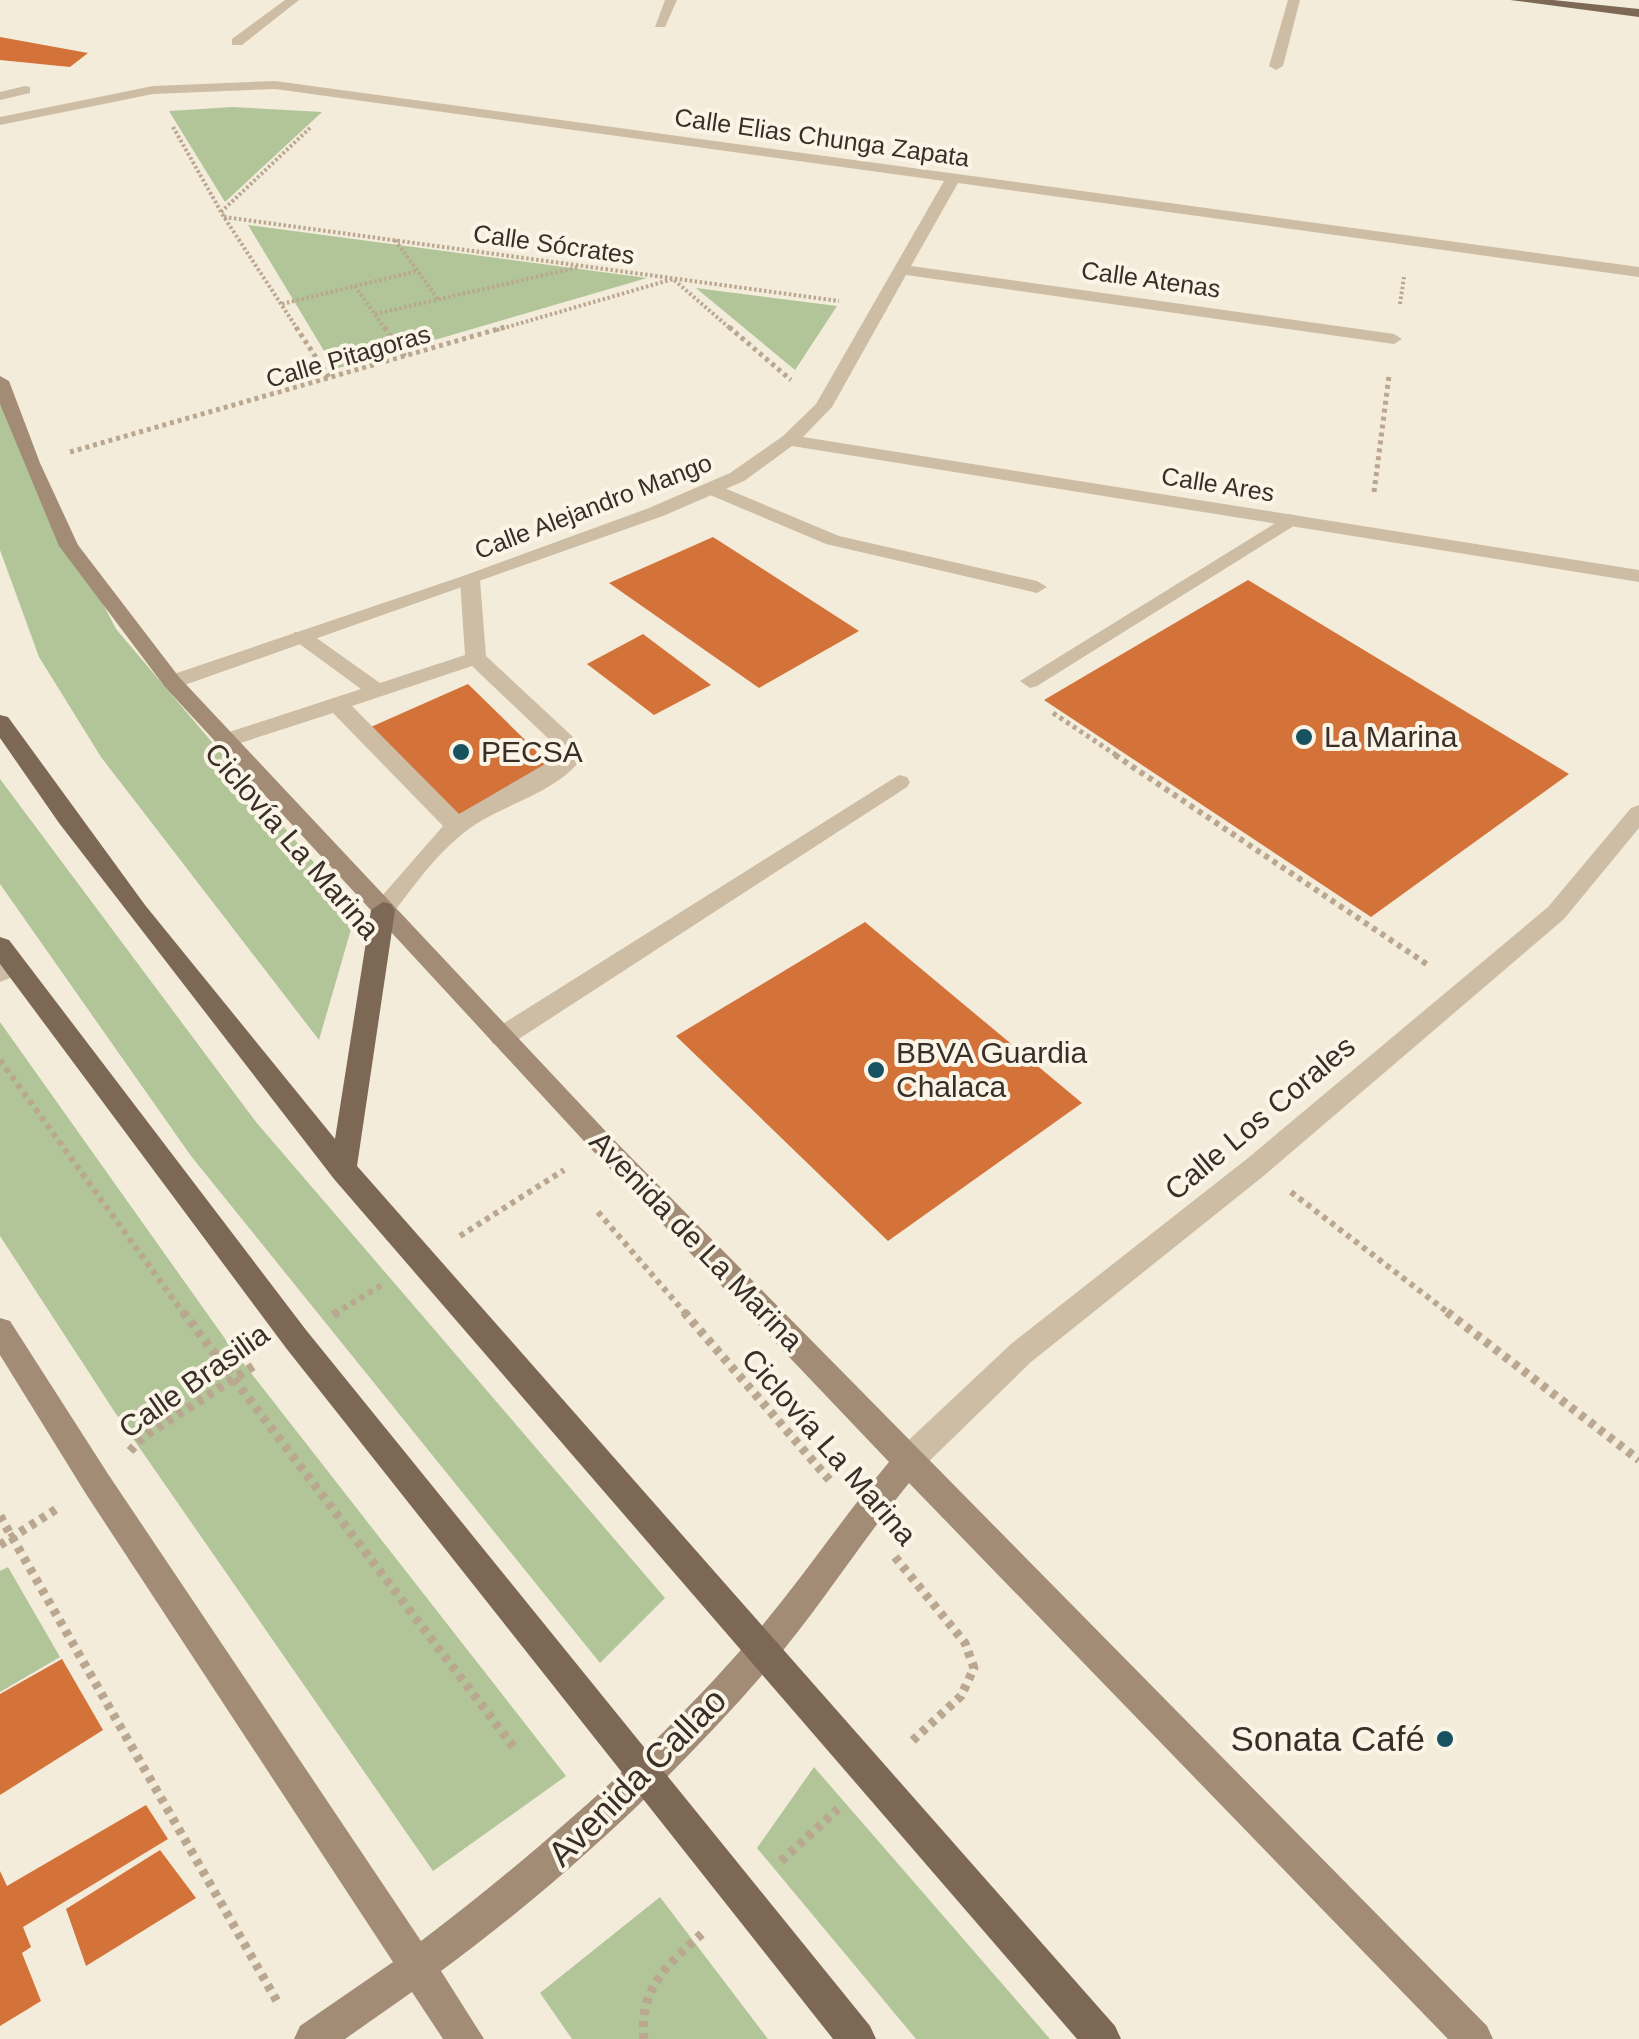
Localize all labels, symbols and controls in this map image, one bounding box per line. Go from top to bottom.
street label: Calle Elias Chunga Zapata [673,102,971,172]
street label: Calle Sócrates [472,219,636,269]
street label: Calle Atenas [1080,255,1222,303]
street label: Calle Pitagoras [263,319,433,393]
street label: Calle Alejandro Mango [471,448,715,564]
street label: Calle Ares [1160,461,1276,507]
place label: La Marina [1324,720,1458,753]
marker: La Marina [1293,726,1315,748]
place label: PECSA [481,735,583,768]
street label: Ciclovía La Marina [198,736,387,945]
marker: PECSA [450,741,472,763]
street label: Calle Los Corales [1158,1029,1361,1206]
place label: BBVA Guardia Chalaca [896,1036,1088,1103]
marker: BBVA Guardia Chalaca [865,1059,887,1081]
street label: Avenida de La Marina [583,1124,810,1357]
street label: Calle Brasilia [113,1317,275,1444]
street label: Ciclovía La Marina [735,1342,924,1551]
street label: Avenida Callao [540,1680,733,1873]
place label: Sonata Café [1230,1719,1425,1758]
marker: Sonata Café [1434,1728,1456,1750]

